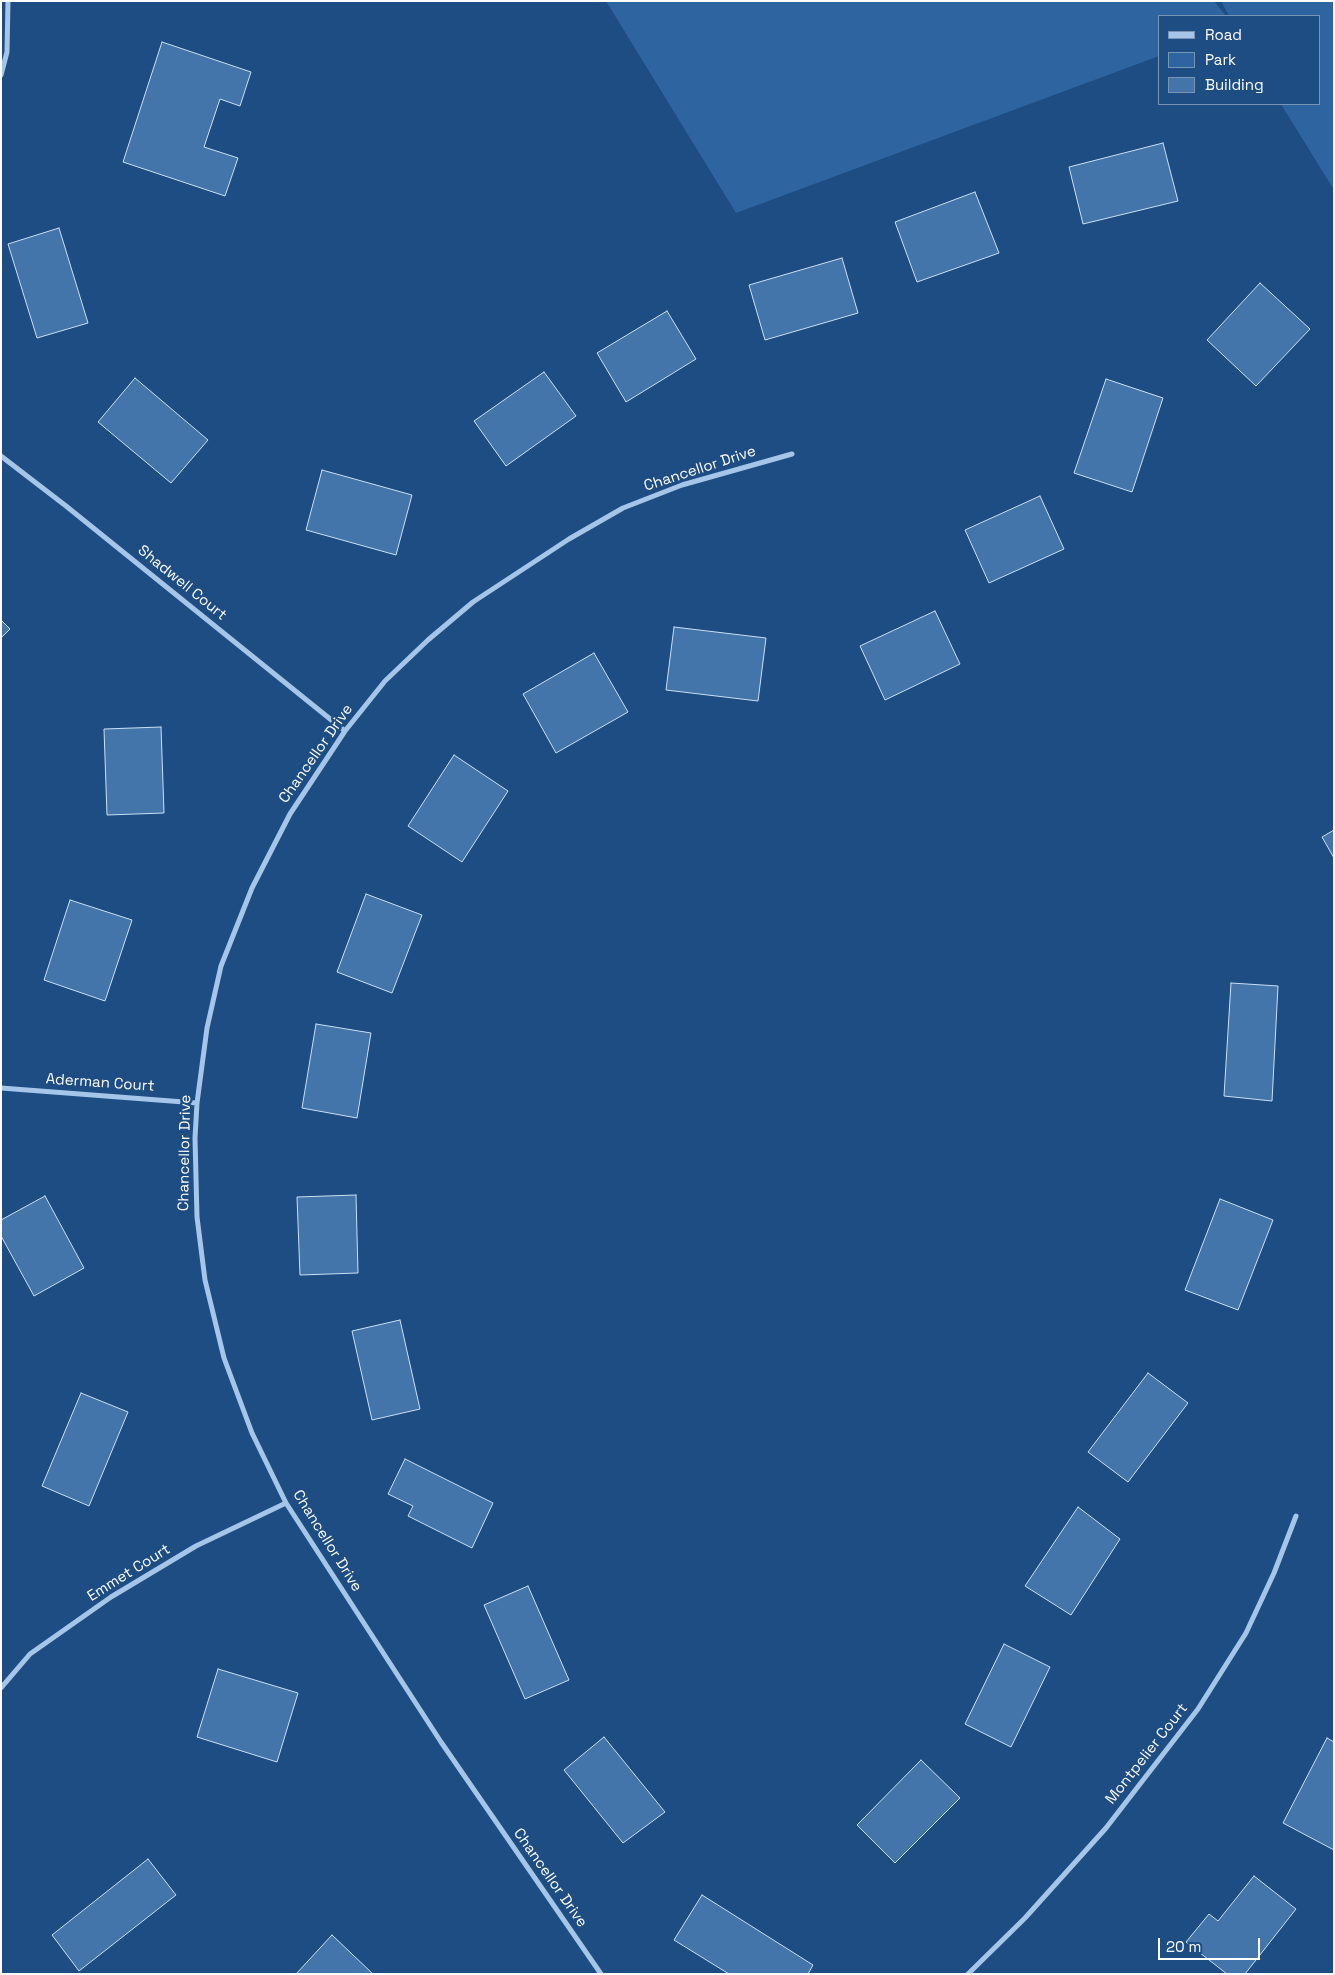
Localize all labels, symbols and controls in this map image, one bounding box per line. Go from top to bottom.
legend [1158,15,1320,105]
text: Road [1205,25,1242,44]
text: Park [1205,50,1236,69]
text: Building [1205,75,1264,94]
street label: Chancellor Drive [642,442,758,496]
street label: Shadwell Court [134,542,230,624]
street label: Chancellor Drive [275,701,357,807]
street label: Aderman Court [45,1070,155,1096]
street label: Chancellor Drive [175,1095,195,1211]
street label: Chancellor Drive [288,1487,366,1595]
street label: Emmet Court [84,1540,174,1606]
street label: Montpelier Court [1102,1700,1192,1808]
street label: Chancellor Drive [509,1825,591,1931]
scale bar [1160,1928,1262,1960]
text: 20 m [1166,1937,1201,1956]

